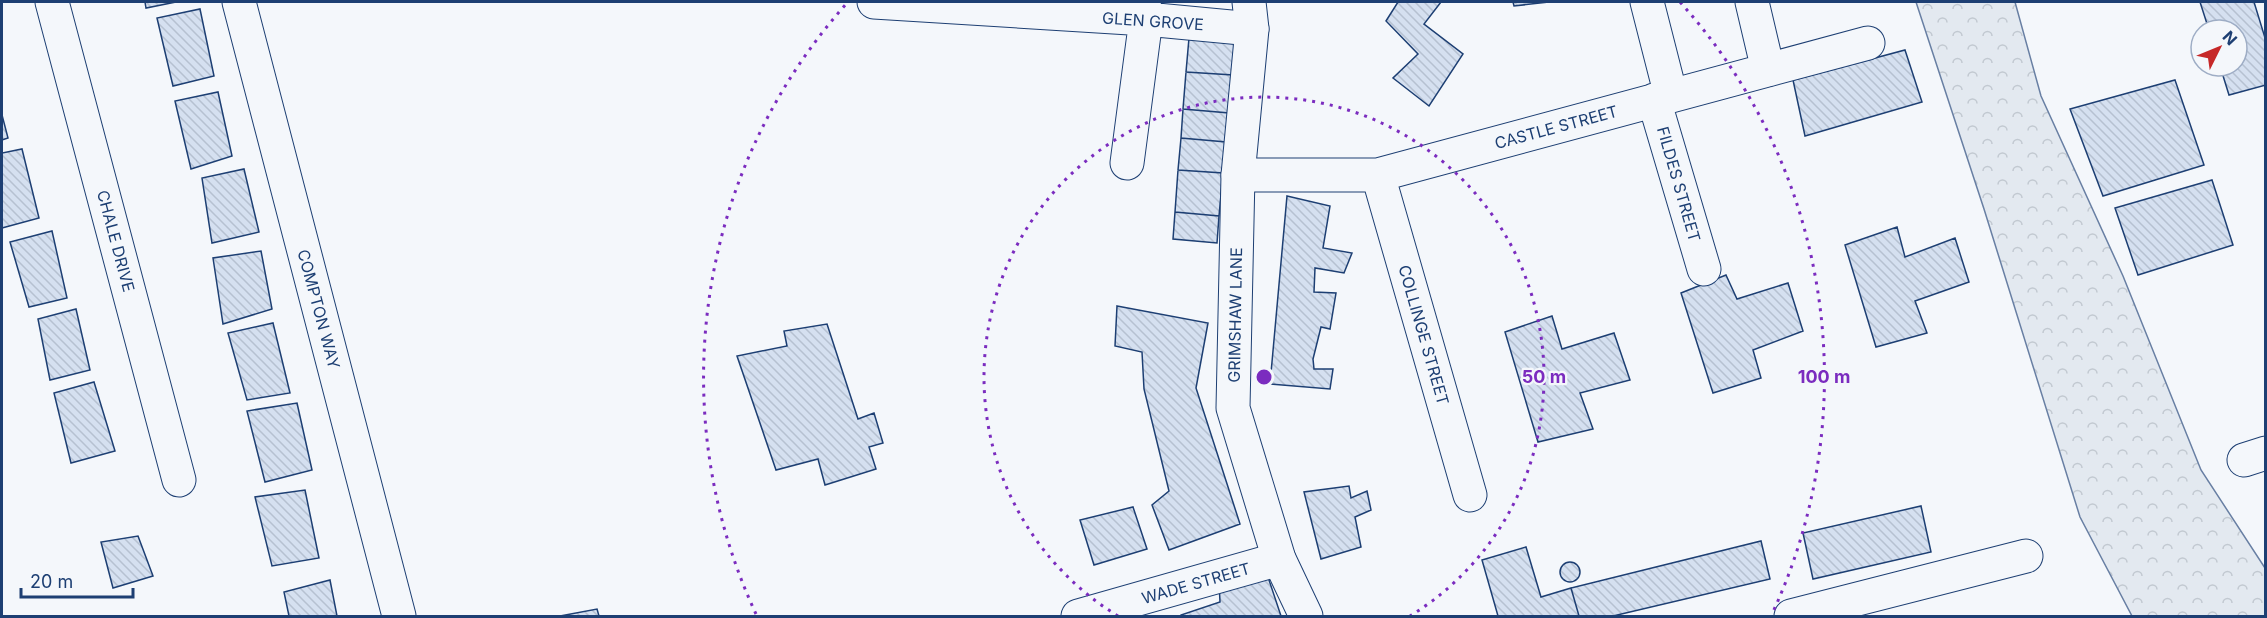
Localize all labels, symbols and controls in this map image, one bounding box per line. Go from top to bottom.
street label: GLEN GROVE [1102,7,1204,35]
north arrow [2189,18,2249,78]
text: N [2218,26,2241,49]
street label: CASTLE STREET [1492,101,1620,153]
street label: FILDES STREET [1653,124,1705,244]
street label: CHALE DRIVE [93,188,139,294]
street label: COMPTON WAY [293,247,345,371]
street label: GRIMSHAW LANE [1224,247,1246,383]
street label: COLLINGE STREET [1394,263,1454,407]
text: 50 m [1522,366,1566,387]
text: 100 m [1798,366,1850,387]
centre of rings [1254,367,1274,387]
street label: WADE STREET [1139,558,1253,608]
scale bar [21,561,134,599]
text: 20 m [30,571,73,592]

